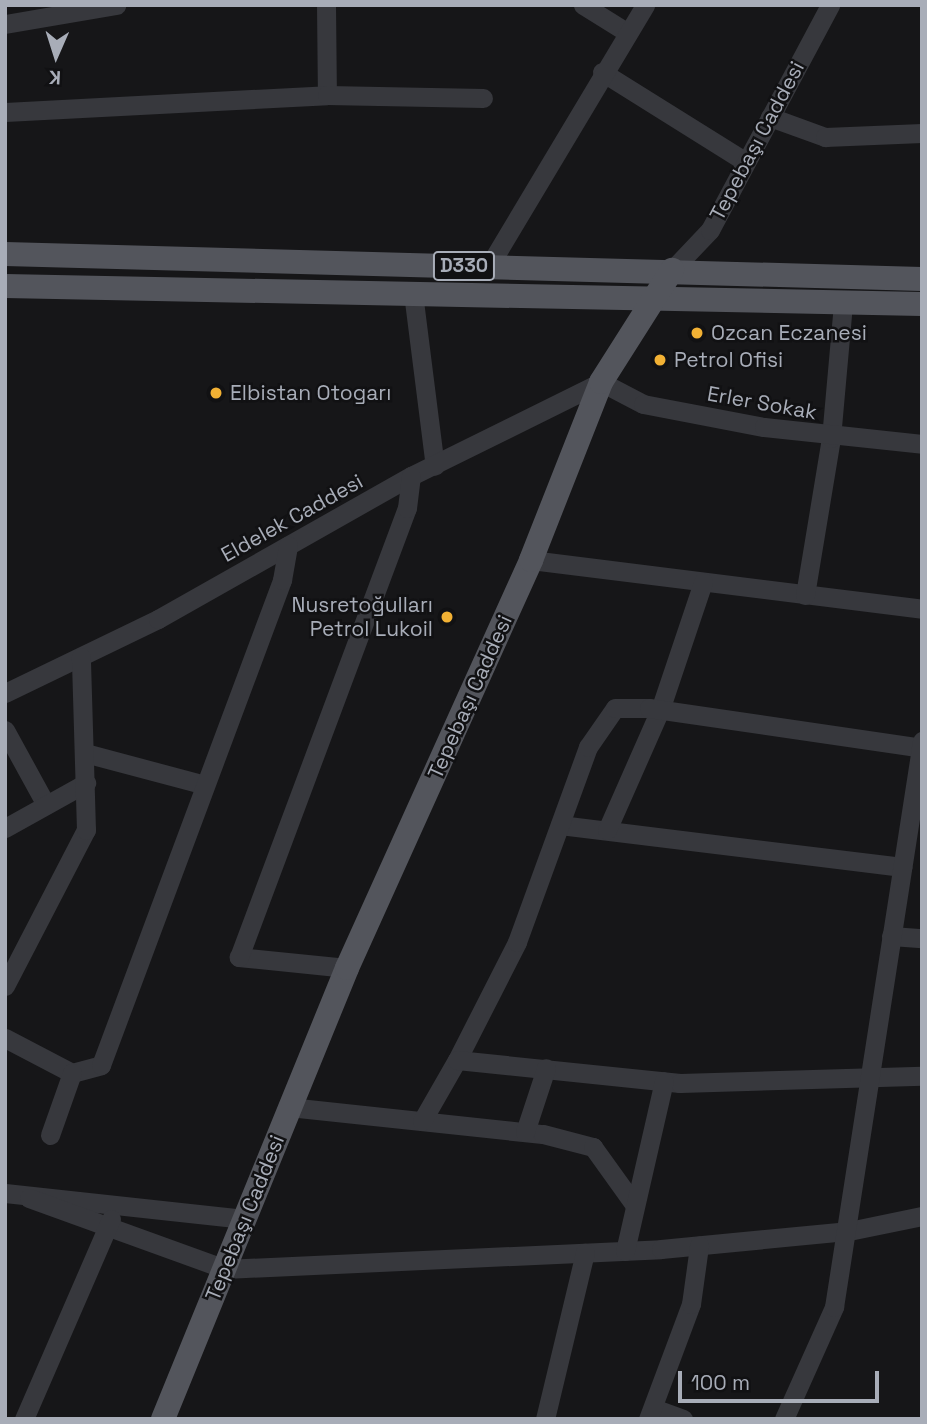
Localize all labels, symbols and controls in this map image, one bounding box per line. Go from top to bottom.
north arrow [21,21,91,91]
street label: Tepebaşı Caddesi [704,57,810,225]
text: K [48,65,61,90]
road number: D330 [433,250,496,282]
place label: Ozcan Eczanesi [711,320,867,346]
marker: Ozcan Eczanesi [689,325,705,341]
place label: Petrol Ofisi [674,347,783,373]
marker: Petrol Ofisi [652,352,668,368]
place label: Elbistan Otogarı [230,380,391,406]
street label: Erler Sokak [705,381,819,425]
marker: Elbistan Otogarı [208,385,224,401]
street label: Eldelek Caddesi [217,469,367,567]
place label: Nusretoğulları Petrol Lukoil [292,592,433,642]
marker: Nusretoğulları Petrol Lukoil [439,609,455,625]
street label: Tepebaşı Caddesi [423,611,517,783]
street label: Tepebaşı Caddesi [200,1131,290,1305]
scale bar [682,1358,883,1402]
text: 100 m [691,1369,750,1396]

